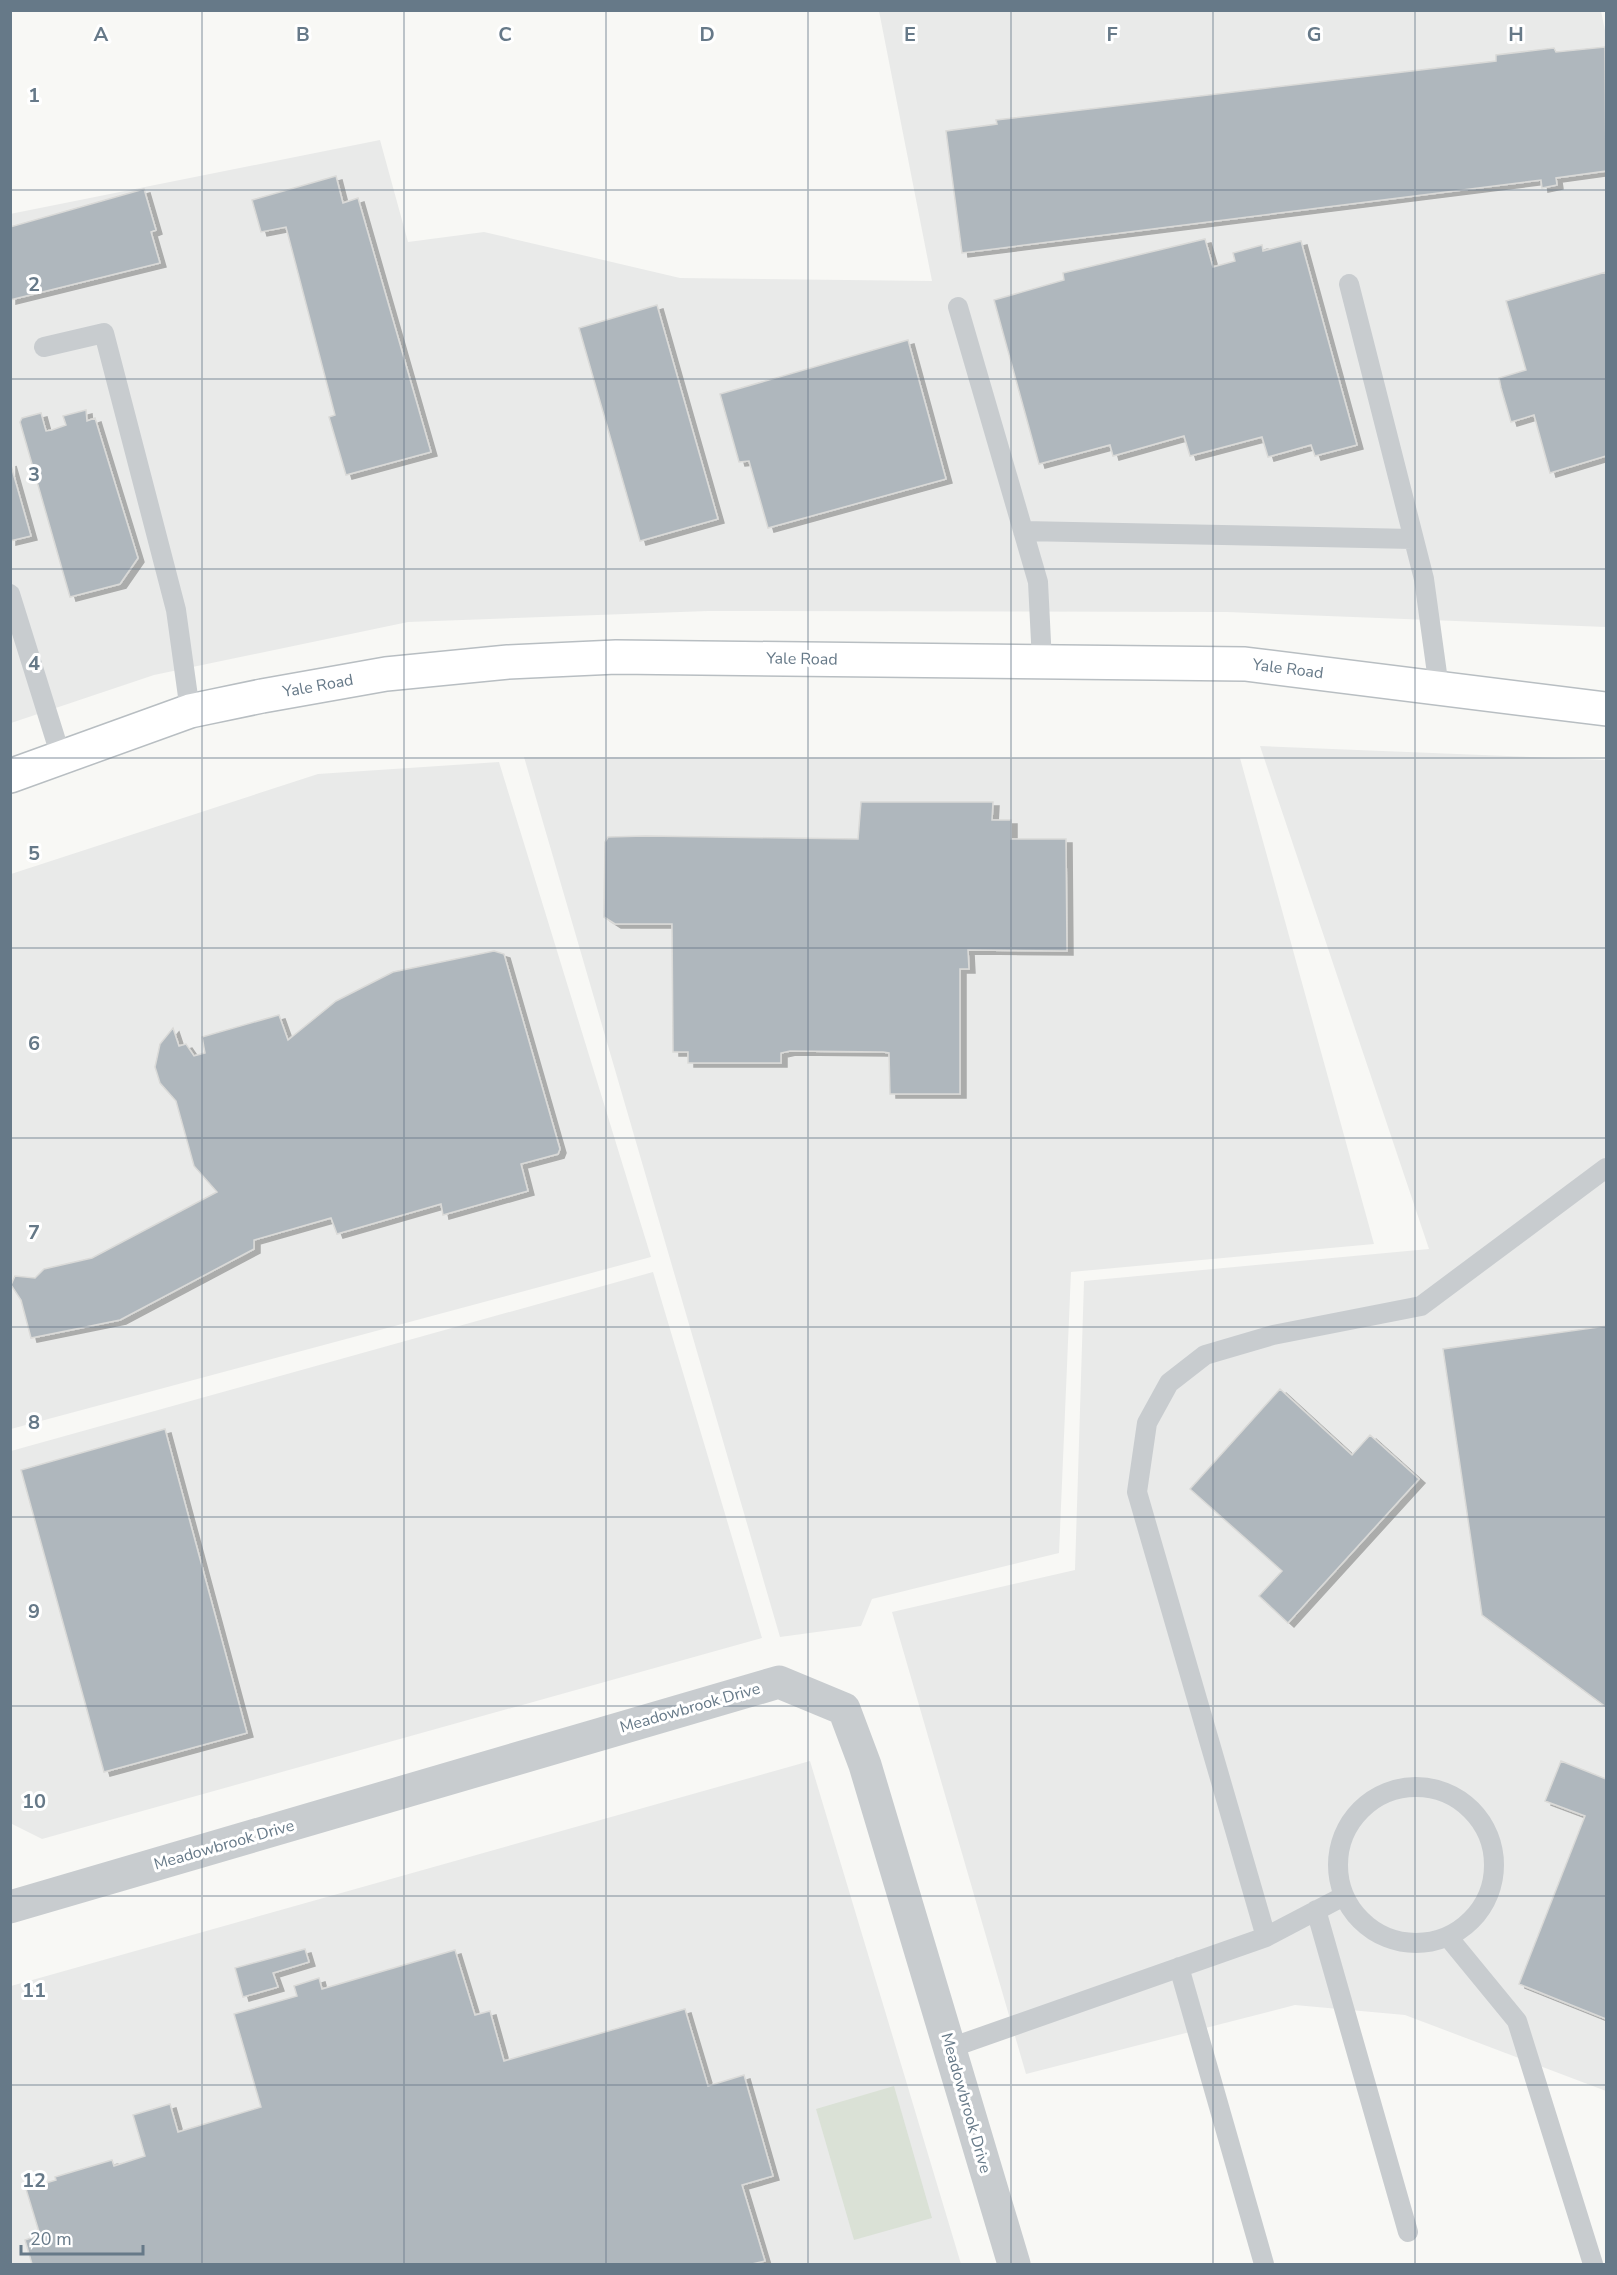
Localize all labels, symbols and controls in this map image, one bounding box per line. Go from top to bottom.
text: A [94,21,109,48]
text: B [296,21,310,48]
text: C [498,21,512,48]
text: D [699,21,715,48]
text: E [904,21,916,48]
text: F [1106,21,1118,48]
text: G [1307,21,1321,48]
text: H [1508,21,1524,48]
text: 1 [28,82,40,109]
text: 2 [28,271,40,298]
text: 3 [28,461,40,488]
street label: Yale Road [765,647,838,671]
text: 4 [28,650,40,677]
street label: Yale Road [1250,654,1325,684]
street label: Yale Road [280,669,355,703]
text: 5 [28,840,40,867]
text: 6 [28,1030,40,1057]
text: 7 [28,1219,40,1246]
text: 8 [28,1409,40,1436]
text: 9 [28,1598,40,1625]
street label: Meadowbrook Drive [617,1677,763,1739]
text: 10 [22,1788,46,1815]
street label: Meadowbrook Drive [151,1814,297,1876]
text: 11 [22,1977,46,2004]
street label: Meadowbrook Drive [935,2030,997,2176]
text: 12 [22,2167,46,2194]
scale bar [21,2218,142,2256]
text: 20 m [30,2227,72,2251]

